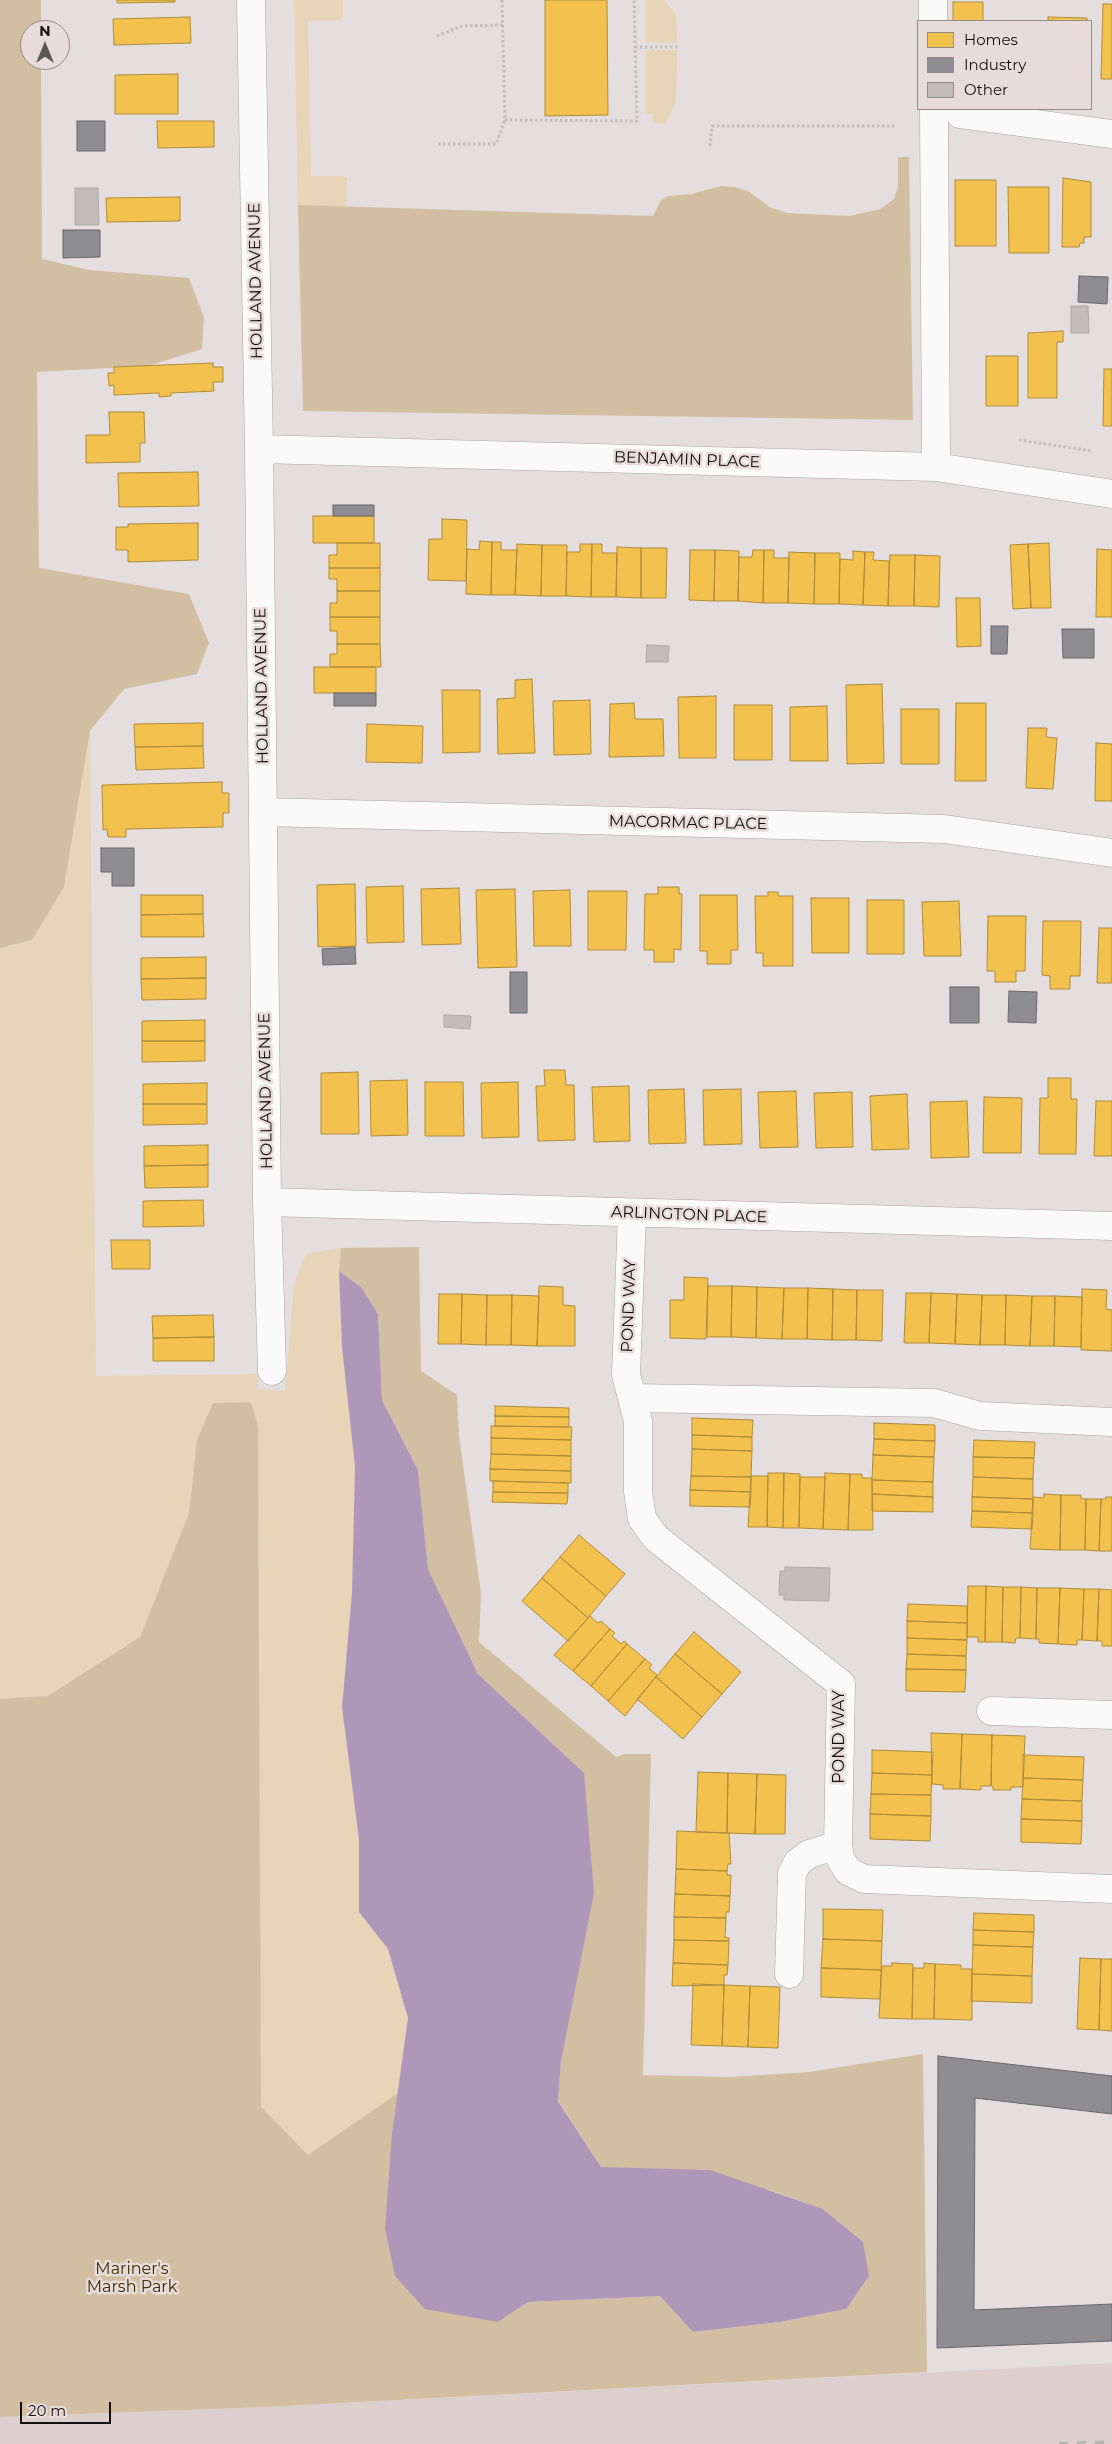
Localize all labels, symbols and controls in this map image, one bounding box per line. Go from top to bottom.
north arrow [20,20,70,70]
legend [917,20,1092,110]
text: N [39,22,51,40]
text: Homes [964,30,1018,49]
text: Industry [964,55,1026,74]
text: Other [964,80,1008,99]
street label: HOLLAND AVENUE [245,203,267,359]
street label: BENJAMIN PLACE [613,448,761,472]
street label: HOLLAND AVENUE [251,608,273,764]
street label: MACORMAC PLACE [609,812,767,834]
street label: HOLLAND AVENUE [255,1013,277,1169]
street label: ARLINGTON PLACE [610,1203,768,1227]
street label: POND WAY [618,1259,640,1353]
street label: POND WAY [829,1690,849,1784]
park label: Mariner's Marsh Park [87,2259,177,2297]
scale bar [22,2392,114,2424]
text: 20 m [28,2401,66,2420]

